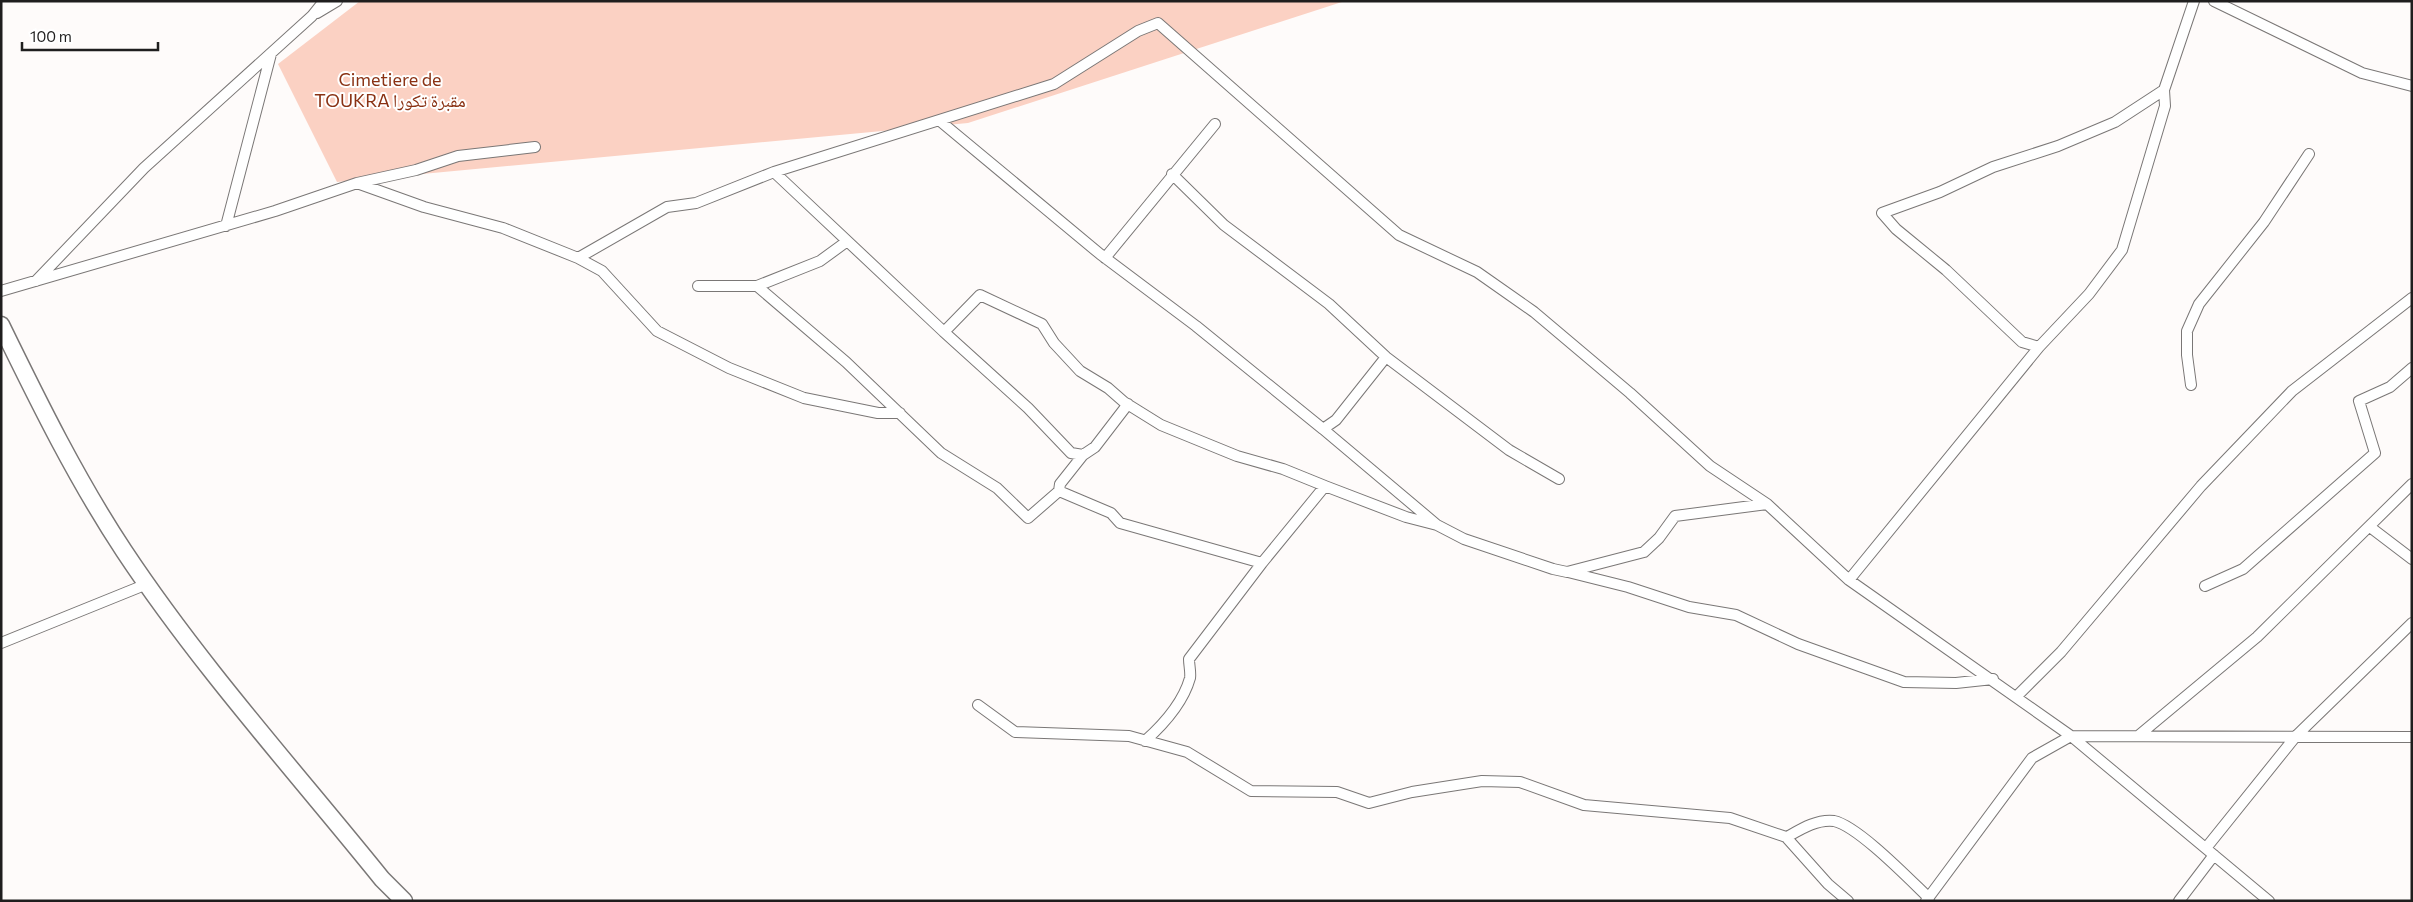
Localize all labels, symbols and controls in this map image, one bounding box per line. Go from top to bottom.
scale bar [22,20,159,52]
text: 100 m [30,27,72,45]
park label: Cimetiere de TOUKRA مقبرة تكورا [314,68,466,112]

